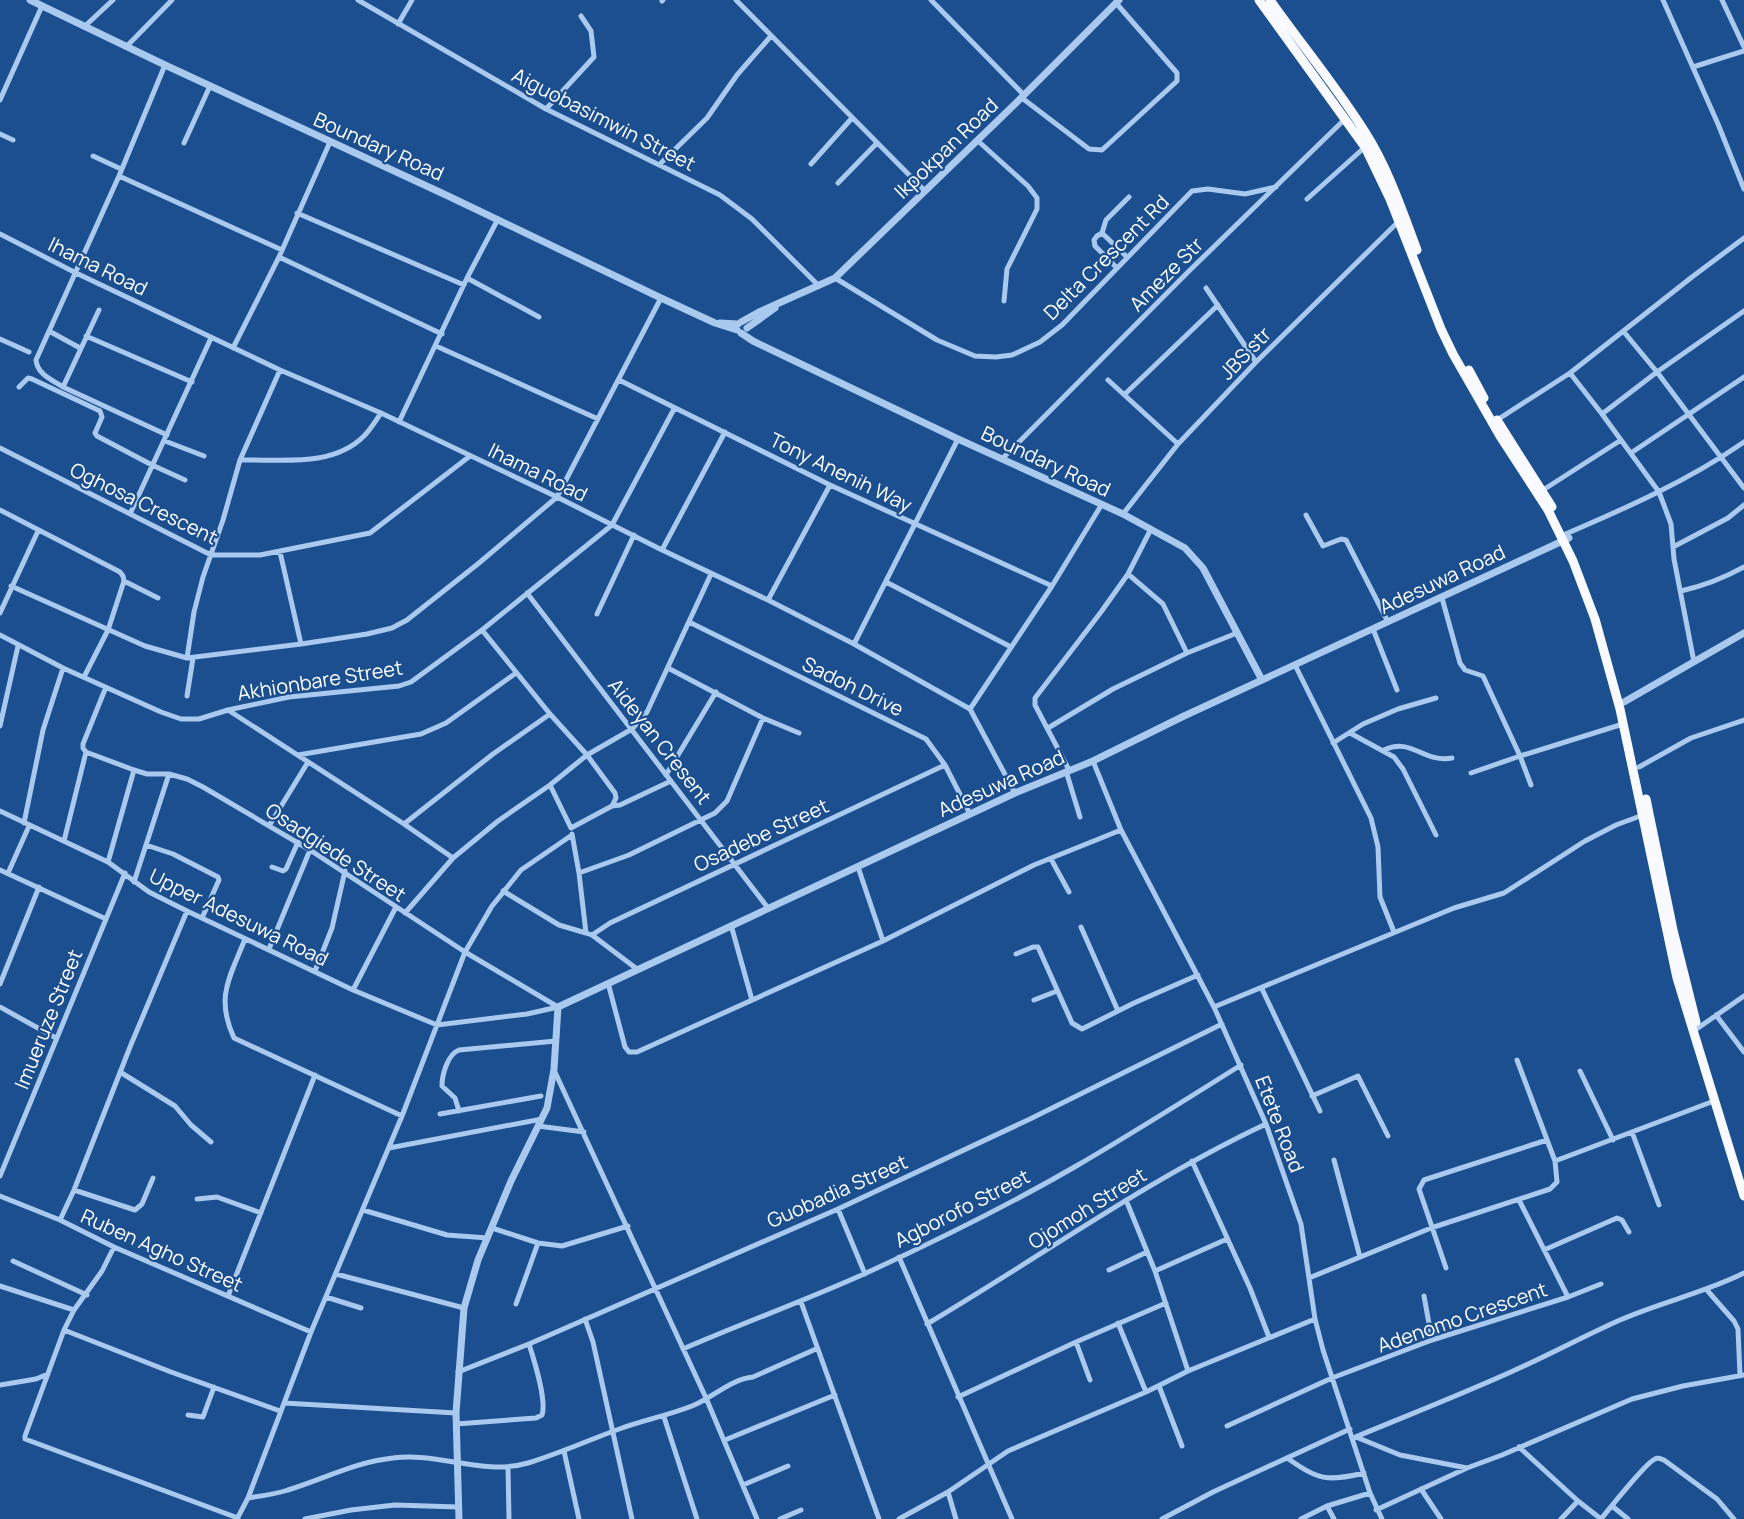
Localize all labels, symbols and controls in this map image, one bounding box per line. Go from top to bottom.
street label: Aiguobasimwin Street [508,61,700,177]
street label: Ikpokpan Road [888,92,1004,204]
street label: Boundary Road [310,105,448,187]
street label: Delta Crescent Rd [1037,188,1175,326]
street label: Ihama Road [44,230,152,302]
street label: Ameze Str [1123,231,1209,317]
street label: JBS str [1213,321,1277,385]
street label: Boundary Road [977,419,1115,503]
street label: Tony Anenih Way [765,426,917,518]
street label: Ihama Road [484,436,592,508]
street label: Oghosa Crescent [66,456,222,550]
street label: Adesuwa Road [1375,538,1509,620]
street label: Sadoh Drive [798,650,908,722]
street label: Akhionbare Street [235,654,405,706]
street label: Aideyan Cresent [602,673,718,809]
street label: Adesuwa Road [933,743,1069,823]
street label: Osadebe Street [689,792,833,878]
street label: Osadgiede Street [261,796,411,908]
street label: Upper Adesuwa Road [145,862,333,972]
street label: Imueruze Street [8,945,88,1093]
street label: Etete Road [1249,1072,1311,1176]
street label: Guobadia Street [762,1148,912,1234]
street label: Ojomoh Street [1023,1161,1151,1255]
street label: Agborofo Street [890,1162,1034,1254]
street label: Ruben Agho Street [77,1202,247,1298]
street label: Adenomo Crescent [1374,1275,1550,1359]

